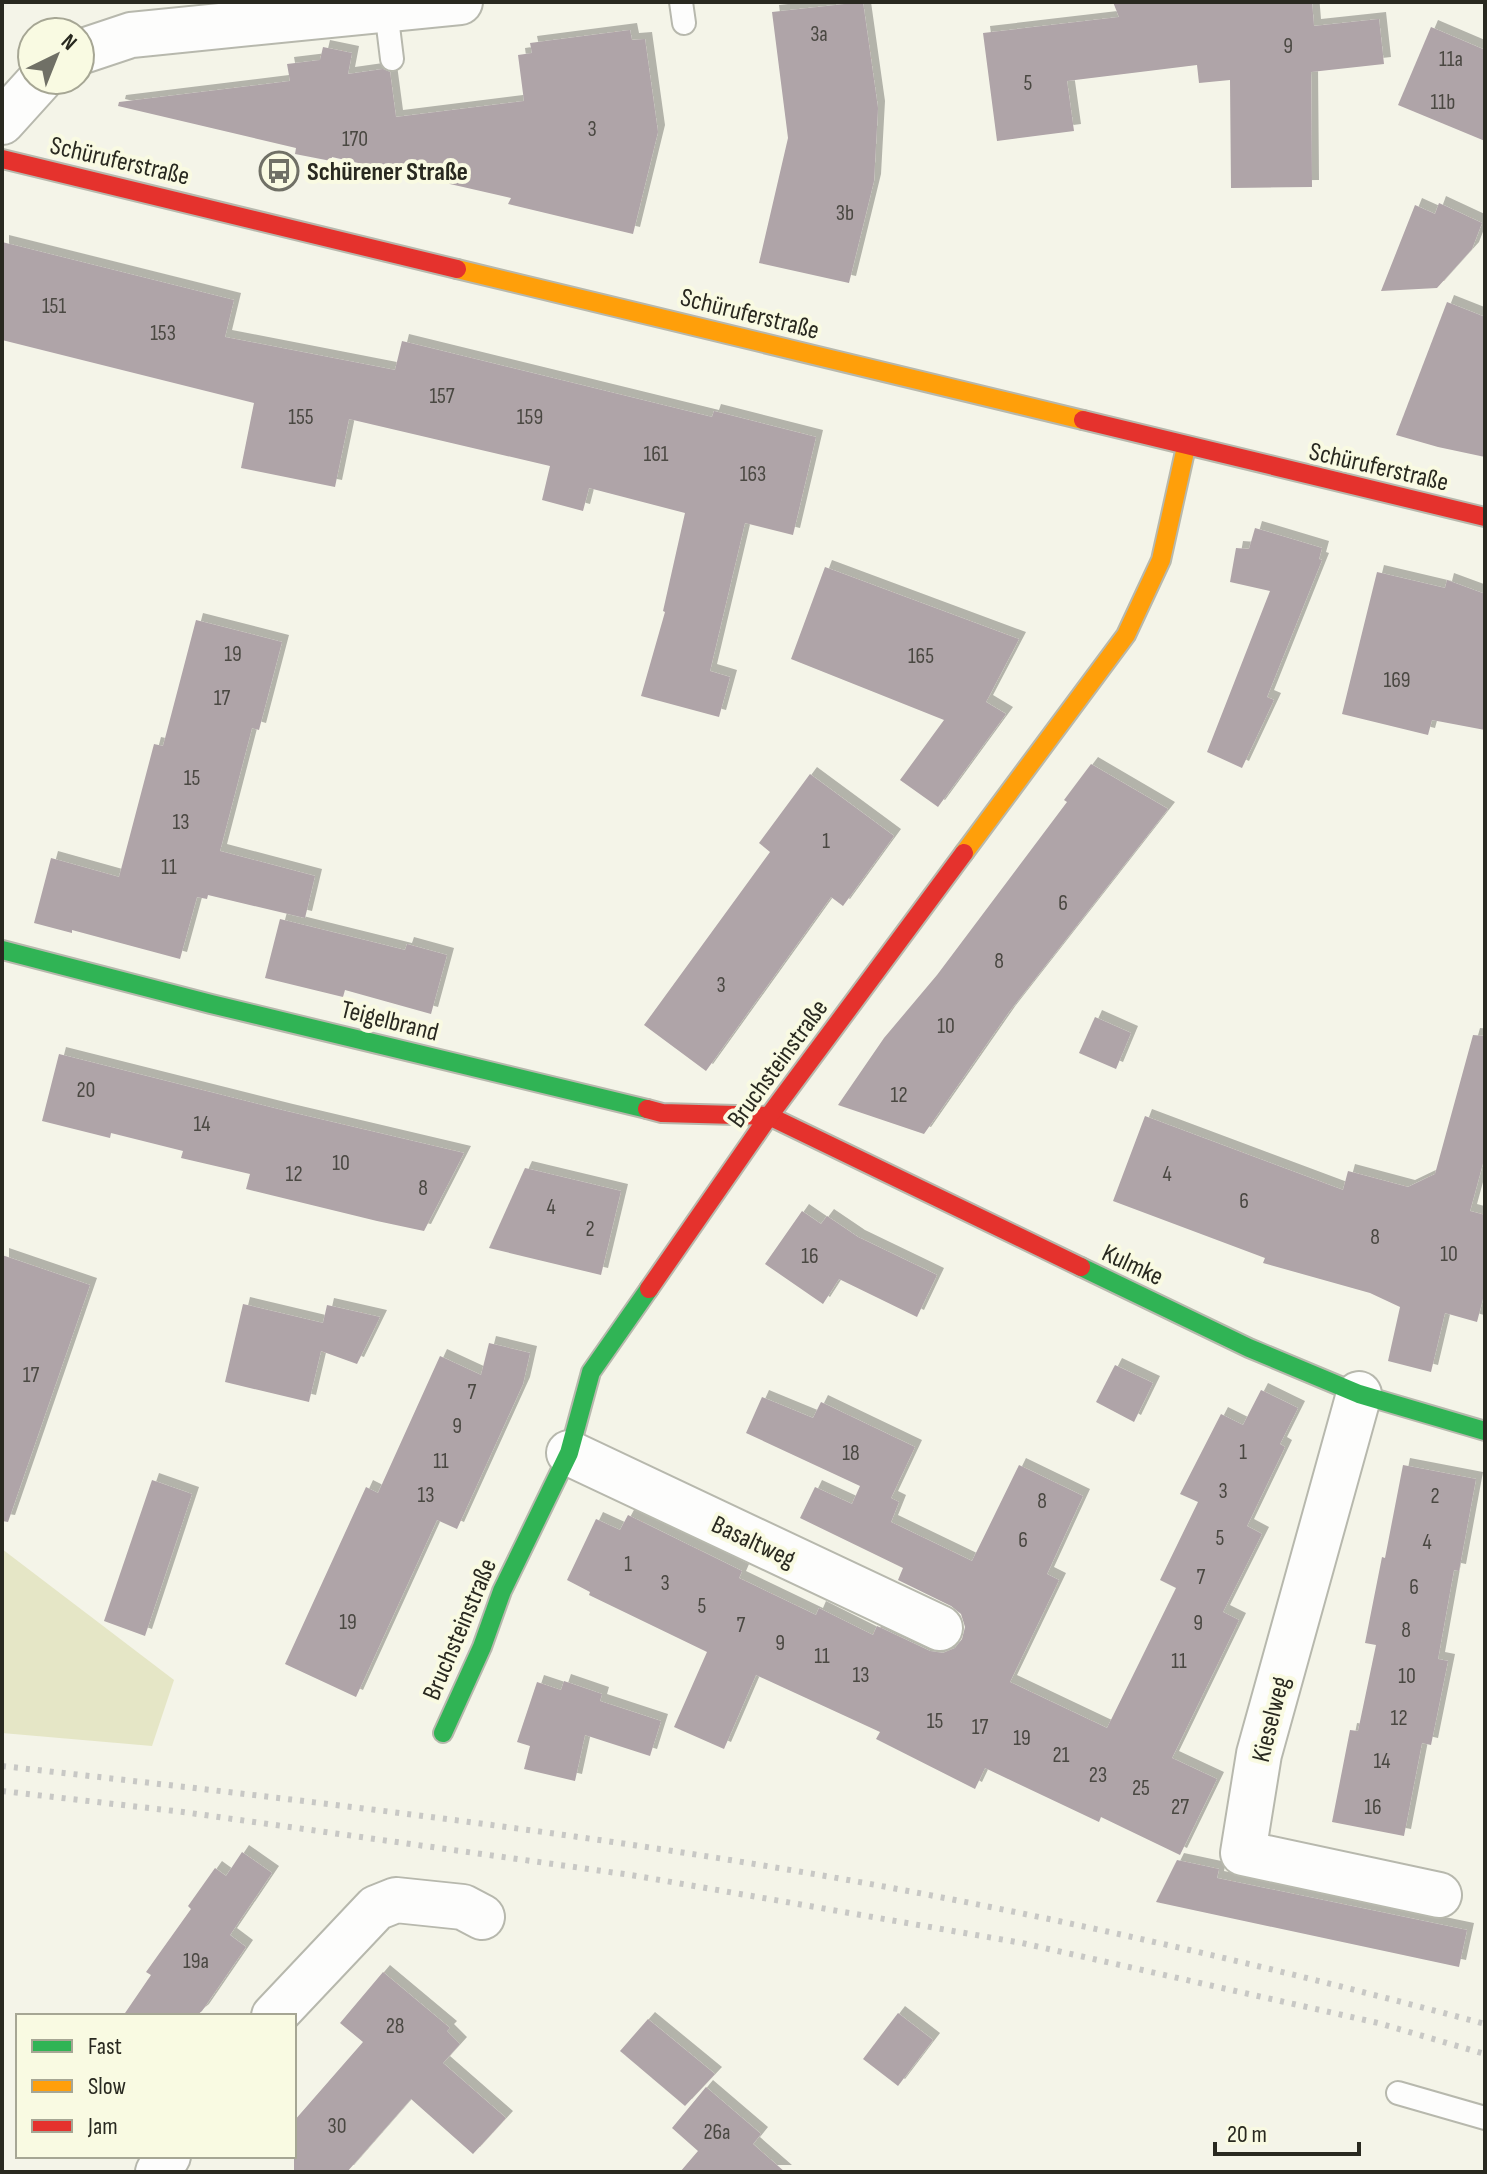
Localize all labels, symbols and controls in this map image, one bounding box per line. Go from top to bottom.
north arrow [16,16,96,96]
house number: 3a [810,21,828,48]
text: N [55,29,82,56]
house number: 9 [1283,33,1293,60]
house number: 11a [1439,46,1463,73]
house number: 5 [1024,70,1033,97]
house number: 11b [1431,89,1455,116]
house number: 3 [587,116,597,143]
house number: 170 [342,126,368,153]
street label: Schüruferstraße [47,130,192,193]
bus stop icon: Schürener Straße [258,150,300,192]
place label: Schürener Straße [307,157,468,188]
house number: 3b [836,200,854,227]
street label: Schüruferstraße [677,282,822,347]
house number: 151 [42,293,66,320]
house number: 153 [150,320,176,347]
house number: 157 [429,383,455,410]
house number: 155 [288,404,314,431]
house number: 159 [517,404,543,431]
street label: Schüruferstraße [1306,436,1451,499]
house number: 161 [643,441,669,468]
house number: 163 [740,461,766,488]
house number: 19 [224,641,242,668]
house number: 165 [908,643,934,670]
house number: 169 [1384,667,1410,694]
house number: 17 [214,685,230,712]
house number: 15 [184,765,200,792]
house number: 13 [173,809,189,836]
house number: 1 [822,828,830,855]
house number: 11 [161,854,177,881]
house number: 6 [1058,890,1068,917]
house number: 8 [994,948,1004,975]
house number: 3 [716,972,726,999]
street label: Teigelbrand [338,994,442,1049]
street label: Bruchsteinstraße [721,994,835,1134]
house number: 10 [937,1013,955,1040]
house number: 20 [77,1077,95,1104]
house number: 12 [890,1082,908,1109]
house number: 14 [194,1111,210,1138]
house number: 10 [332,1150,350,1177]
house number: 12 [285,1161,303,1188]
house number: 4 [1162,1161,1172,1188]
house number: 8 [418,1175,428,1202]
house number: 6 [1239,1188,1249,1215]
house number: 4 [546,1194,556,1221]
house number: 2 [585,1216,595,1243]
house number: 8 [1370,1224,1380,1251]
street label: Kulmke [1097,1238,1168,1293]
house number: 10 [1440,1241,1458,1268]
house number: 16 [801,1243,819,1270]
house number: 17 [23,1362,39,1389]
house number: 7 [468,1379,477,1406]
house number: 9 [452,1413,462,1440]
house number: 1 [1239,1439,1247,1466]
house number: 18 [842,1440,860,1467]
house number: 11 [433,1448,449,1475]
house number: 3 [1218,1478,1228,1505]
house number: 13 [418,1482,434,1509]
house number: 2 [1430,1483,1440,1510]
house number: 8 [1037,1488,1047,1515]
street label: Basaltweg [706,1510,800,1575]
house number: 5 [1216,1525,1225,1552]
house number: 6 [1018,1527,1028,1554]
house number: 4 [1422,1529,1432,1556]
house number: 1 [624,1551,632,1578]
street label: Bruchsteinstraße [417,1554,504,1705]
house number: 7 [1197,1564,1206,1591]
house number: 3 [660,1570,670,1597]
house number: 6 [1409,1574,1419,1601]
house number: 5 [698,1593,707,1620]
house number: 19 [339,1609,357,1636]
house number: 9 [1193,1610,1203,1637]
house number: 7 [737,1612,746,1639]
house number: 8 [1401,1617,1411,1644]
house number: 9 [775,1630,785,1657]
house number: 11 [814,1643,830,1670]
house number: 11 [1171,1648,1187,1675]
house number: 13 [853,1662,869,1689]
house number: 10 [1398,1663,1416,1690]
street label: Kieselweg [1246,1673,1297,1765]
house number: 12 [1390,1705,1408,1732]
house number: 15 [927,1708,943,1735]
house number: 17 [972,1714,988,1741]
house number: 19 [1013,1725,1031,1752]
house number: 21 [1053,1742,1070,1769]
house number: 14 [1374,1748,1390,1775]
house number: 23 [1089,1762,1107,1789]
house number: 25 [1132,1775,1150,1802]
house number: 27 [1171,1794,1189,1821]
house number: 16 [1364,1794,1382,1821]
house number: 19a [183,1948,209,1975]
house number: 28 [386,2013,404,2040]
legend [16,2014,296,2158]
text: Fast [88,2032,122,2061]
text: Slow [88,2072,126,2101]
scale bar [1215,2106,1359,2156]
text: Jam [87,2112,118,2141]
house number: 30 [327,2113,347,2140]
house number: 26a [703,2119,731,2146]
text: 20 m [1227,2120,1267,2149]

